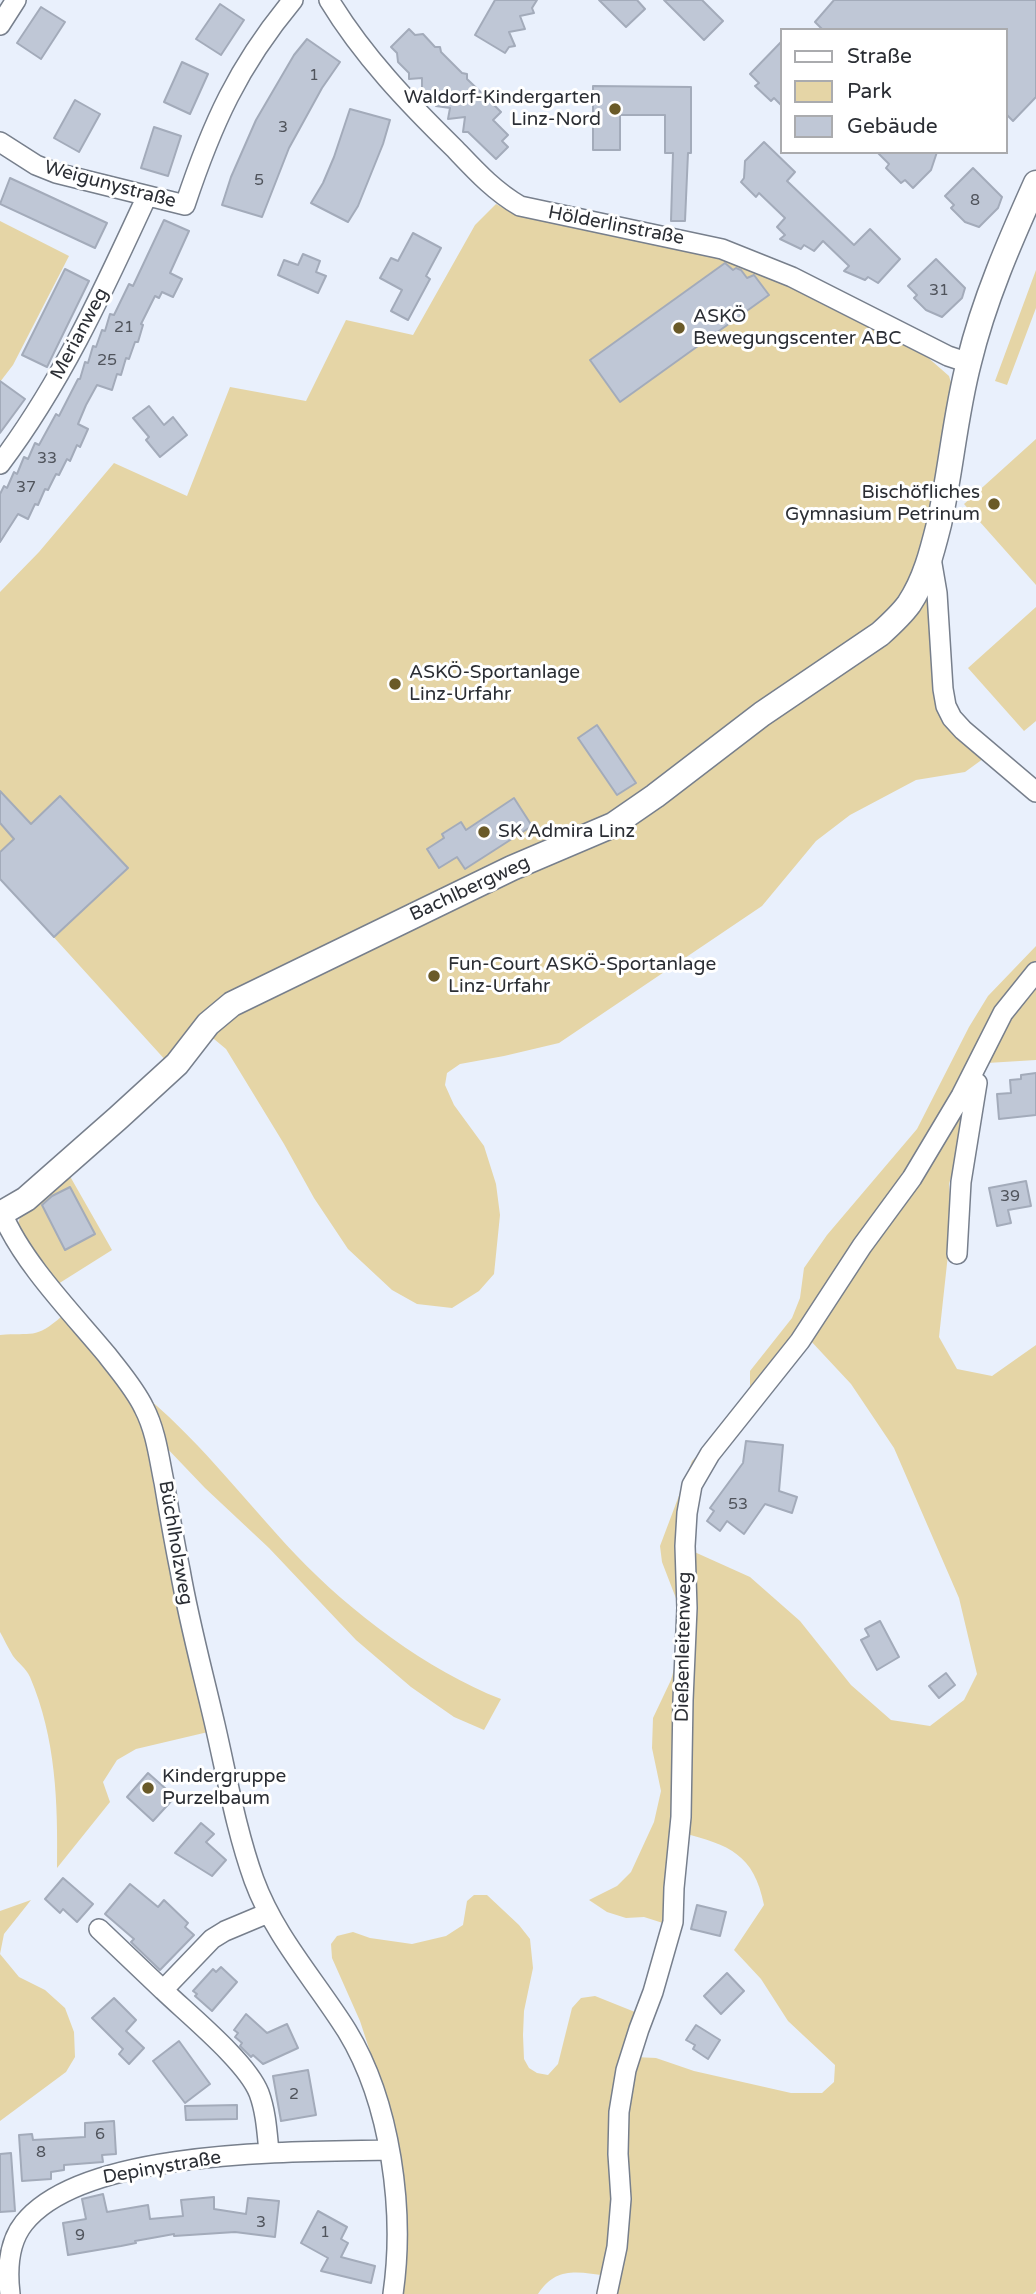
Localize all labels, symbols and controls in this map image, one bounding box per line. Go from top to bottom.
legend [780,28,1008,154]
text: Straße [847,44,912,69]
house number: 1 [309,66,319,86]
text: Park [847,79,892,104]
place label: Waldorf-Kindergarten Linz-Nord [404,87,601,131]
marker: Waldorf-Kindergarten Linz-Nord [607,101,623,117]
text: Gebäude [847,114,938,139]
house number: 3 [278,118,288,138]
street label: Weigunystraße [42,156,178,214]
house number: 5 [254,171,264,191]
house number: 8 [970,191,980,211]
street label: Hölderlinstraße [546,202,686,250]
house number: 31 [929,281,949,301]
street label: Merianweg [46,284,114,384]
place label: ASKÖ Bewegungscenter ABC [693,306,901,350]
house number: 21 [114,318,134,338]
marker: ASKÖ Bewegungscenter ABC [671,320,687,336]
house number: 25 [97,351,117,371]
house number: 33 [37,449,57,469]
house number: 37 [16,478,36,498]
place label: Bischöfliches Gymnasium Petrinum [785,482,980,526]
marker: Bischöfliches Gymnasium Petrinum [986,496,1002,512]
place label: ASKÖ-Sportanlage Linz-Urfahr [409,662,580,706]
marker: ASKÖ-Sportanlage Linz-Urfahr [387,676,403,692]
place label: SK Admira Linz [498,821,635,843]
marker: SK Admira Linz [476,824,492,840]
street label: Bachlbergweg [406,851,534,927]
place label: Fun-Court ASKÖ-Sportanlage Linz-Urfahr [448,954,716,998]
marker: Fun-Court ASKÖ-Sportanlage Linz-Urfahr [426,968,442,984]
house number: 39 [1000,1187,1020,1207]
street label: Büchlholzweg [153,1479,197,1607]
house number: 53 [728,1495,748,1515]
street label: Dießenleitenweg [671,1572,697,1722]
place label: Kindergruppe Purzelbaum [162,1766,286,1810]
marker: Kindergruppe Purzelbaum [140,1780,156,1796]
house number: 2 [289,2085,299,2105]
house number: 6 [95,2125,105,2145]
house number: 8 [36,2143,46,2163]
street label: Depinystraße [101,2146,223,2190]
house number: 3 [256,2213,266,2233]
house number: 1 [320,2223,330,2243]
house number: 9 [75,2226,85,2246]

